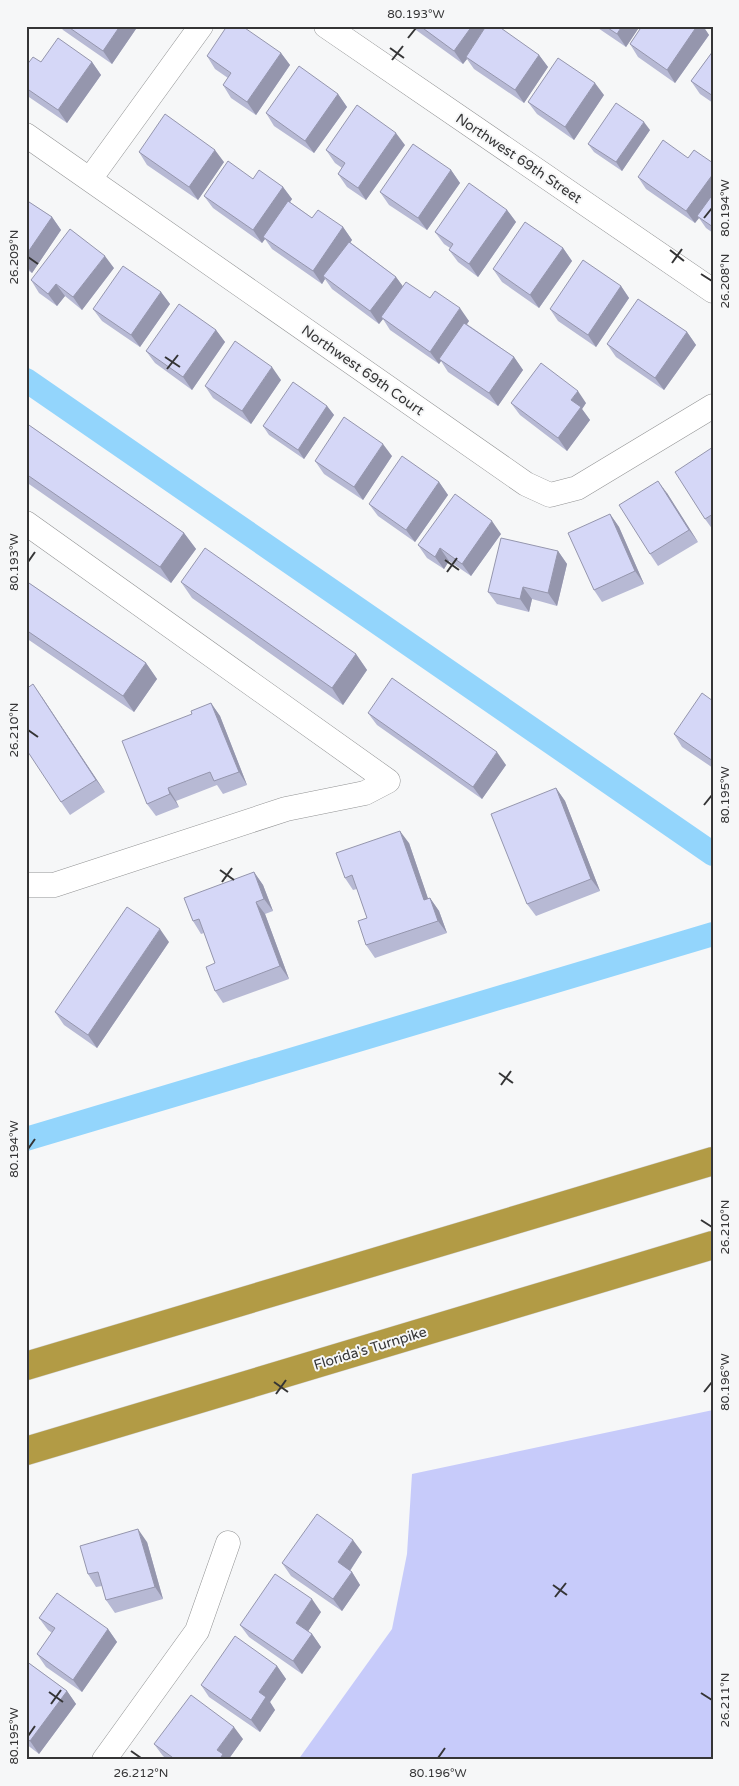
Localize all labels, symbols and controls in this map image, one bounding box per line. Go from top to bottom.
text: 80.193°W [387,7,445,21]
street label: Northwest 69th Street [452,110,586,207]
text: 80.194°W [718,179,732,237]
text: 26.209°N [7,230,21,284]
text: 26.208°N [718,254,732,308]
street label: Northwest 69th Court [298,322,428,419]
text: 80.193°W [7,533,21,591]
text: 26.210°N [7,703,21,757]
text: 80.195°W [718,766,732,824]
text: 80.194°W [7,1120,21,1178]
text: 26.210°N [718,1200,732,1254]
street label: Florida's Turnpike [312,1323,429,1374]
text: 80.196°W [718,1353,732,1411]
text: 26.211°N [718,1673,732,1727]
text: 80.195°W [7,1707,21,1765]
text: 26.212°N [114,1766,168,1780]
text: 80.196°W [409,1766,467,1780]

